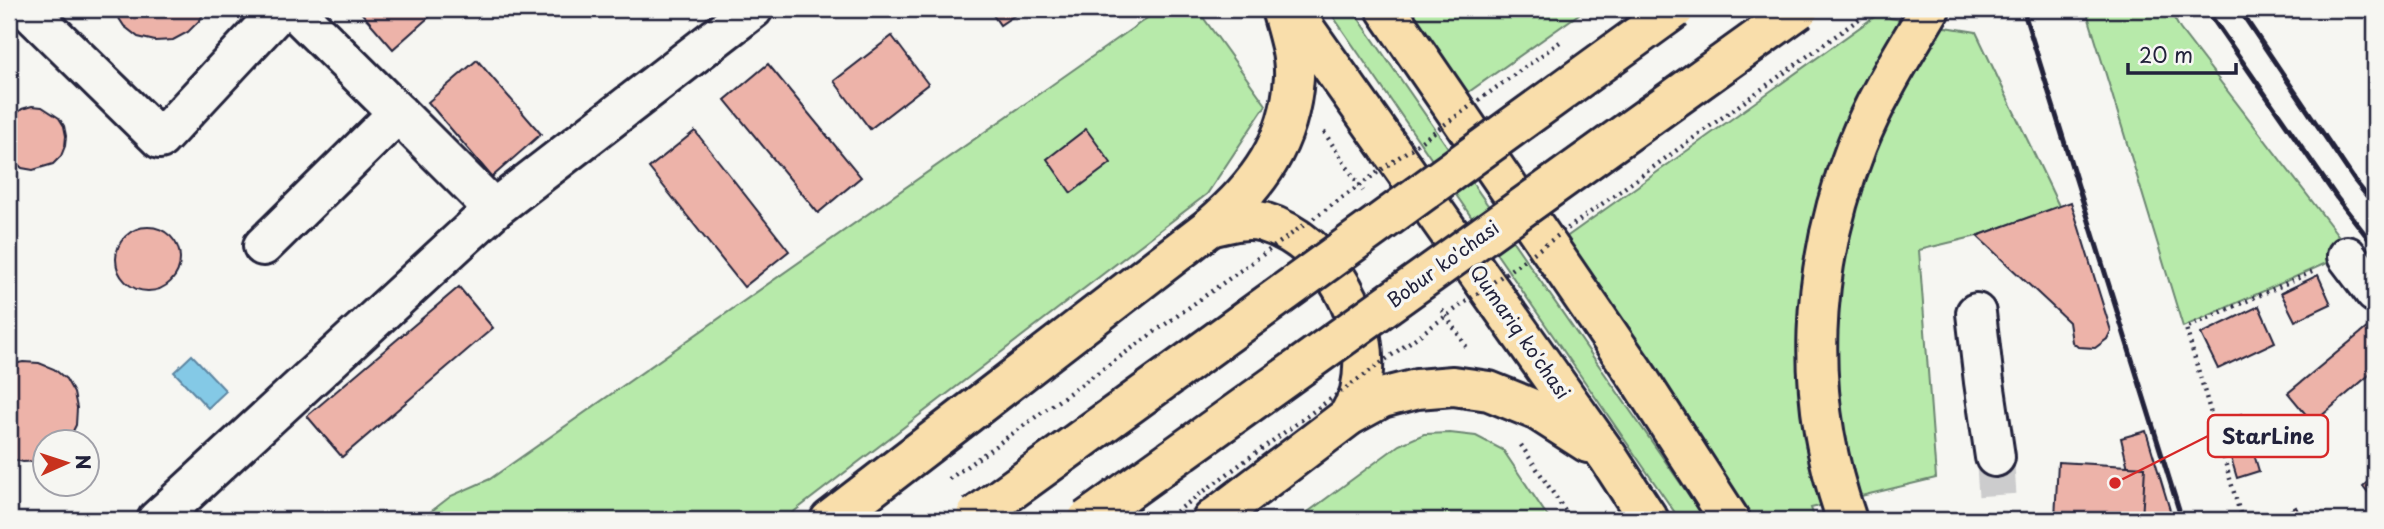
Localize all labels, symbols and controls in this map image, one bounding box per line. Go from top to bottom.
scale bar [2128,32,2237,76]
text: 20 m [2139,38,2193,70]
street label: Bobur ko'chasi [1381,213,1504,313]
street label: Qumariq ko'chasi [1464,259,1578,404]
callout: StarLine [2208,415,2328,457]
text: StarLine [2222,419,2314,451]
north arrow [32,428,102,498]
text: N [70,454,98,470]

